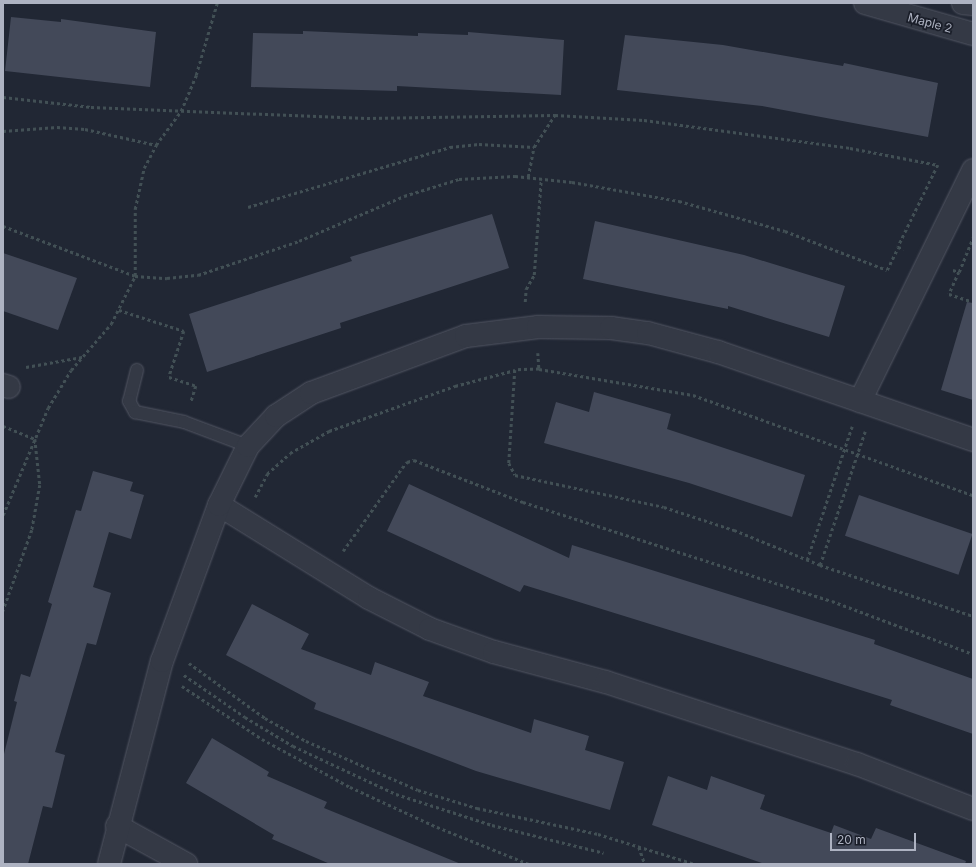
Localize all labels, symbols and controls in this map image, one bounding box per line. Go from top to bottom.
street label: Maple 2 [906,10,954,36]
scale bar [832,825,918,851]
text: 20 m [837,832,866,847]

